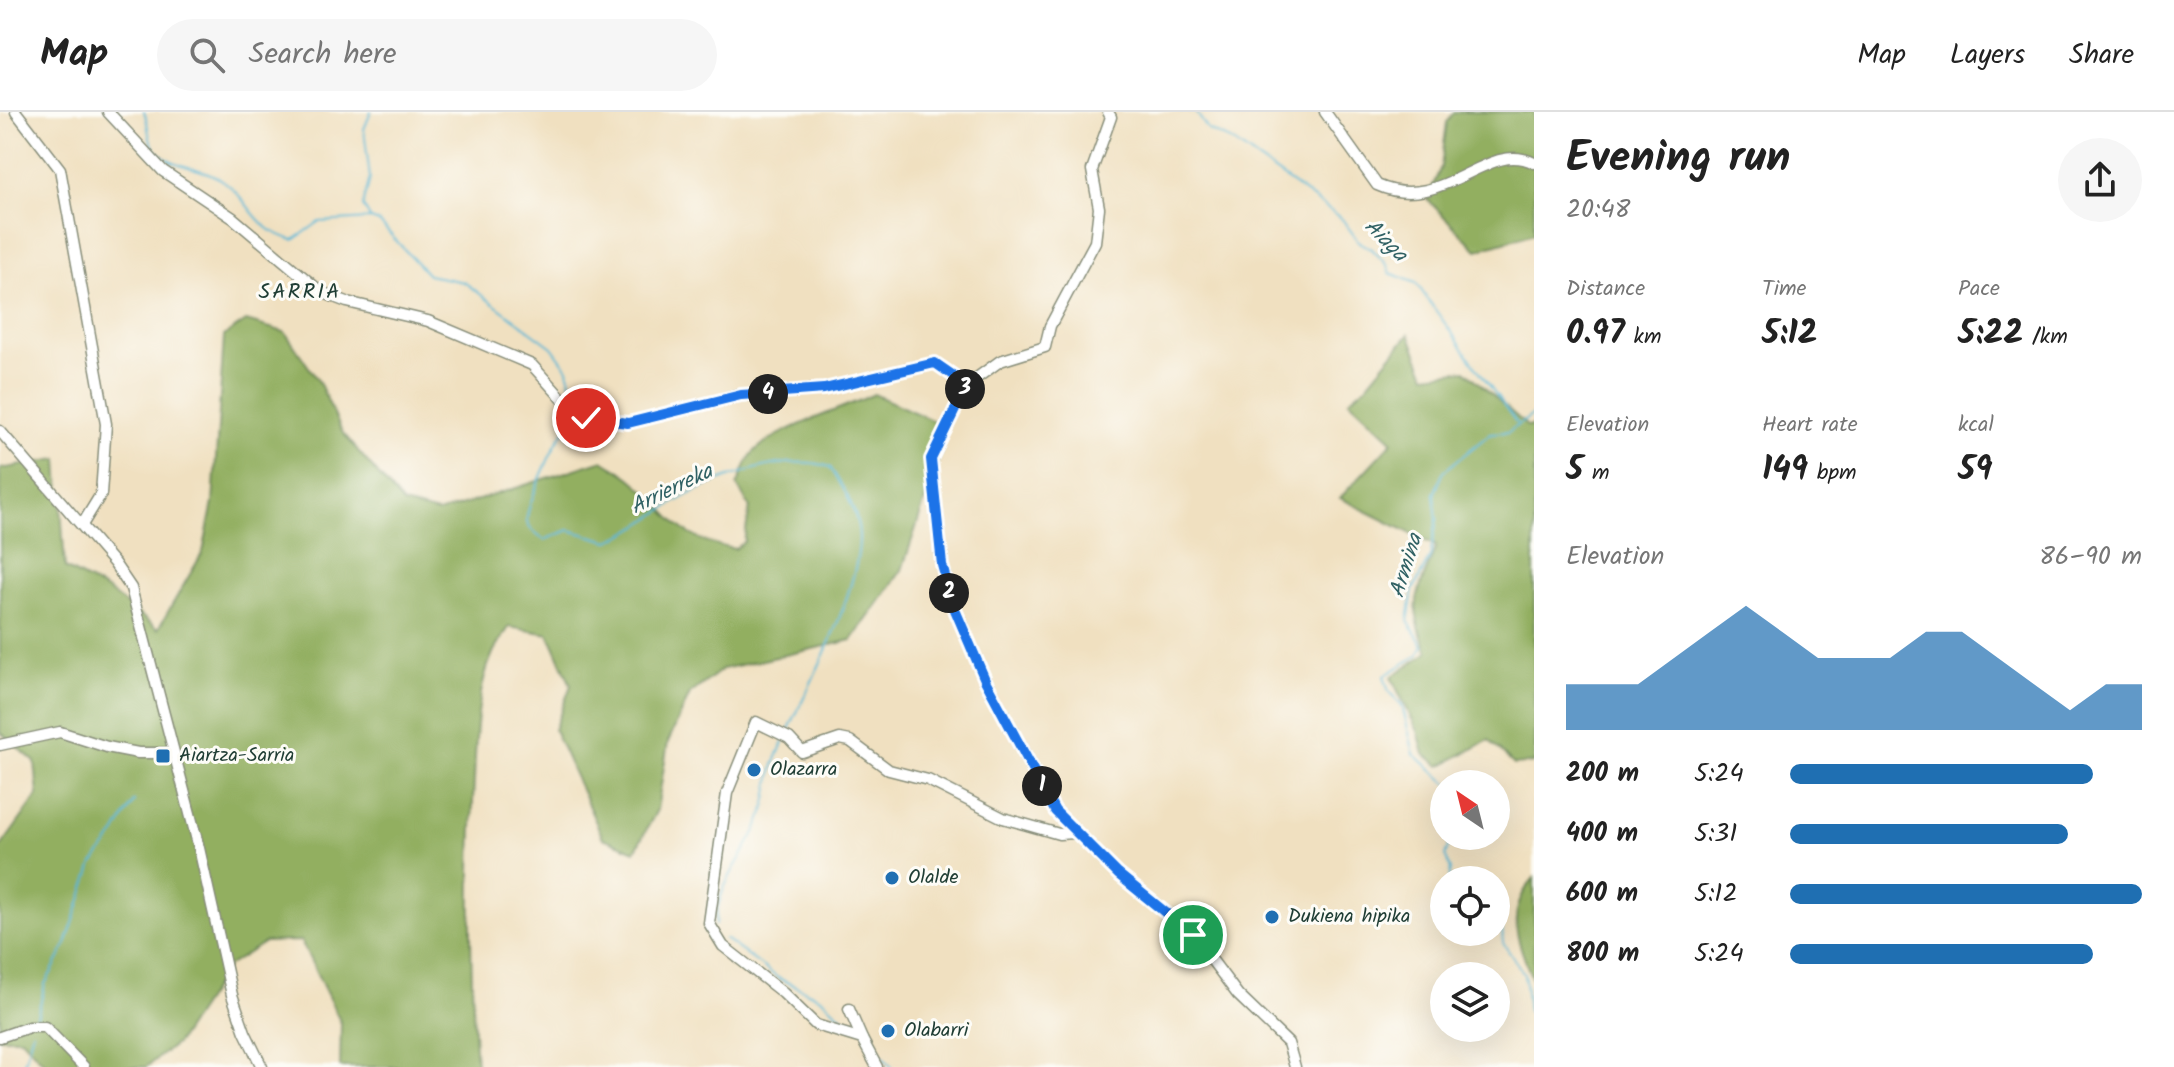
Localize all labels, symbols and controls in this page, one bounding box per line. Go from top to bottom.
search box [157,19,717,91]
text: Map [40,25,109,85]
text: Search here [249,31,396,79]
icon: search [185,33,229,77]
text: Map [1857,33,1906,78]
text: Layers [1950,33,2025,78]
text: Share [2069,33,2134,78]
text: Evening run [1566,124,1790,194]
button: share [2058,138,2142,222]
text: 20:48 [1566,189,1630,231]
water label: Aiaga [1355,211,1416,272]
text: Distance [1566,272,1645,307]
text: Time [1762,272,1806,307]
text: Pace [1958,272,2000,307]
district label: SARRIA [259,275,341,310]
text: 0.97 [1566,307,1625,361]
text: 5:12 [1762,307,1818,361]
text: 5:22 [1958,307,2023,361]
text: km [1625,320,1661,355]
text: /km [2023,320,2068,355]
pin: 3 [945,369,985,409]
text: 3 [959,371,971,406]
pin: 4 [748,374,788,414]
text: 4 [762,376,774,411]
pin [552,384,620,452]
icon: check [564,396,608,440]
text: Elevation [1566,408,1649,443]
text: Heart rate [1762,408,1858,443]
text: kcal [1958,408,1994,443]
text: 5 [1566,443,1583,497]
text: 149 [1762,443,1808,497]
text: 59 [1958,443,1992,497]
water label: Arrierreka [625,454,721,525]
text: m [1583,456,1610,491]
text: bpm [1808,456,1856,491]
water label: Armina [1381,528,1434,602]
text: Elevation [1566,536,1664,578]
text: 86–90 m [2039,536,2142,578]
pin: 2 [929,573,969,613]
text: 2 [943,575,955,610]
place label: Aiartza-Sarria [179,740,294,772]
marker: Aiartza-Sarria [154,747,172,765]
text: 200 m [1566,753,1639,795]
text: 5:24 [1694,753,1744,795]
place label: Olazarra [770,754,837,786]
marker: Olazarra [745,761,763,779]
pin: 1 [1022,766,1062,806]
text: 1 [1039,768,1045,803]
north arrow [1430,770,1510,850]
map controls [1430,770,1510,1042]
text: 400 m [1566,813,1638,855]
text: 5:31 [1694,813,1737,855]
place label: Olalde [908,862,958,894]
button: locate [1430,866,1510,946]
marker: Olalde [883,869,901,887]
text: 600 m [1566,873,1638,915]
text: 5:12 [1694,873,1738,915]
pin [1159,901,1227,969]
place label: Dukiena hipika [1288,901,1410,933]
marker: Dukiena hipika [1263,908,1281,926]
icon: arrive [1171,913,1215,957]
text: 800 m [1566,933,1639,975]
text: 5:24 [1694,933,1744,975]
button: layers [1430,962,1510,1042]
place label: Olabarri [904,1015,970,1047]
marker: Olabarri [879,1022,897,1040]

